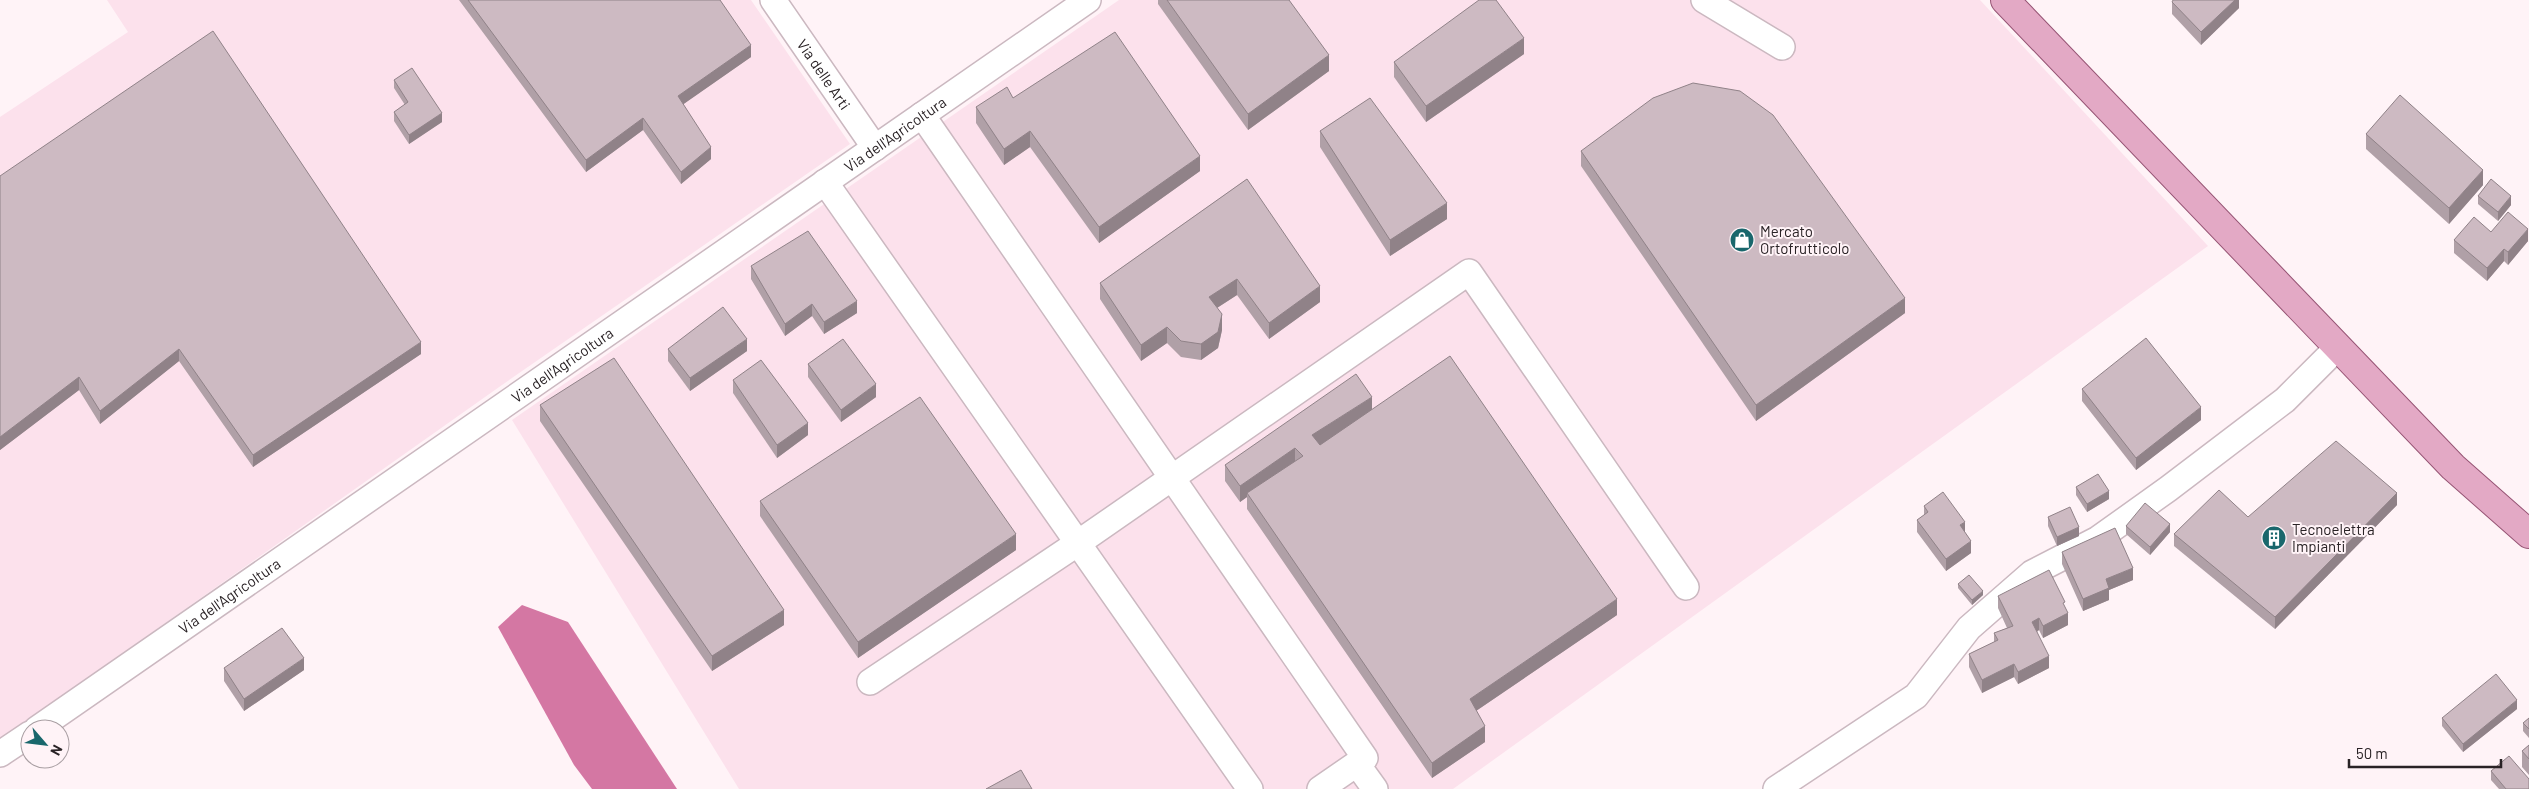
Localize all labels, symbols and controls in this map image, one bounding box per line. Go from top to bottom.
street label: Via delle Arti [794,35,855,113]
street label: Via dell'Agricoltura [841,92,949,175]
place label: Mercato Ortofrutticolo [1760,222,1849,257]
shop icon: Mercato Ortofrutticolo [1729,227,1755,253]
street label: Via dell'Agricoltura [508,323,616,406]
place label: Tecnoelettra Impianti [2292,520,2375,555]
building icon: Tecnoelettra Impianti [2261,525,2287,551]
street label: Via dell'Agricoltura [175,554,284,637]
north arrow [20,719,70,769]
scale bar [2349,736,2502,768]
text: N [47,742,67,758]
text: 50 m [2356,744,2388,762]

